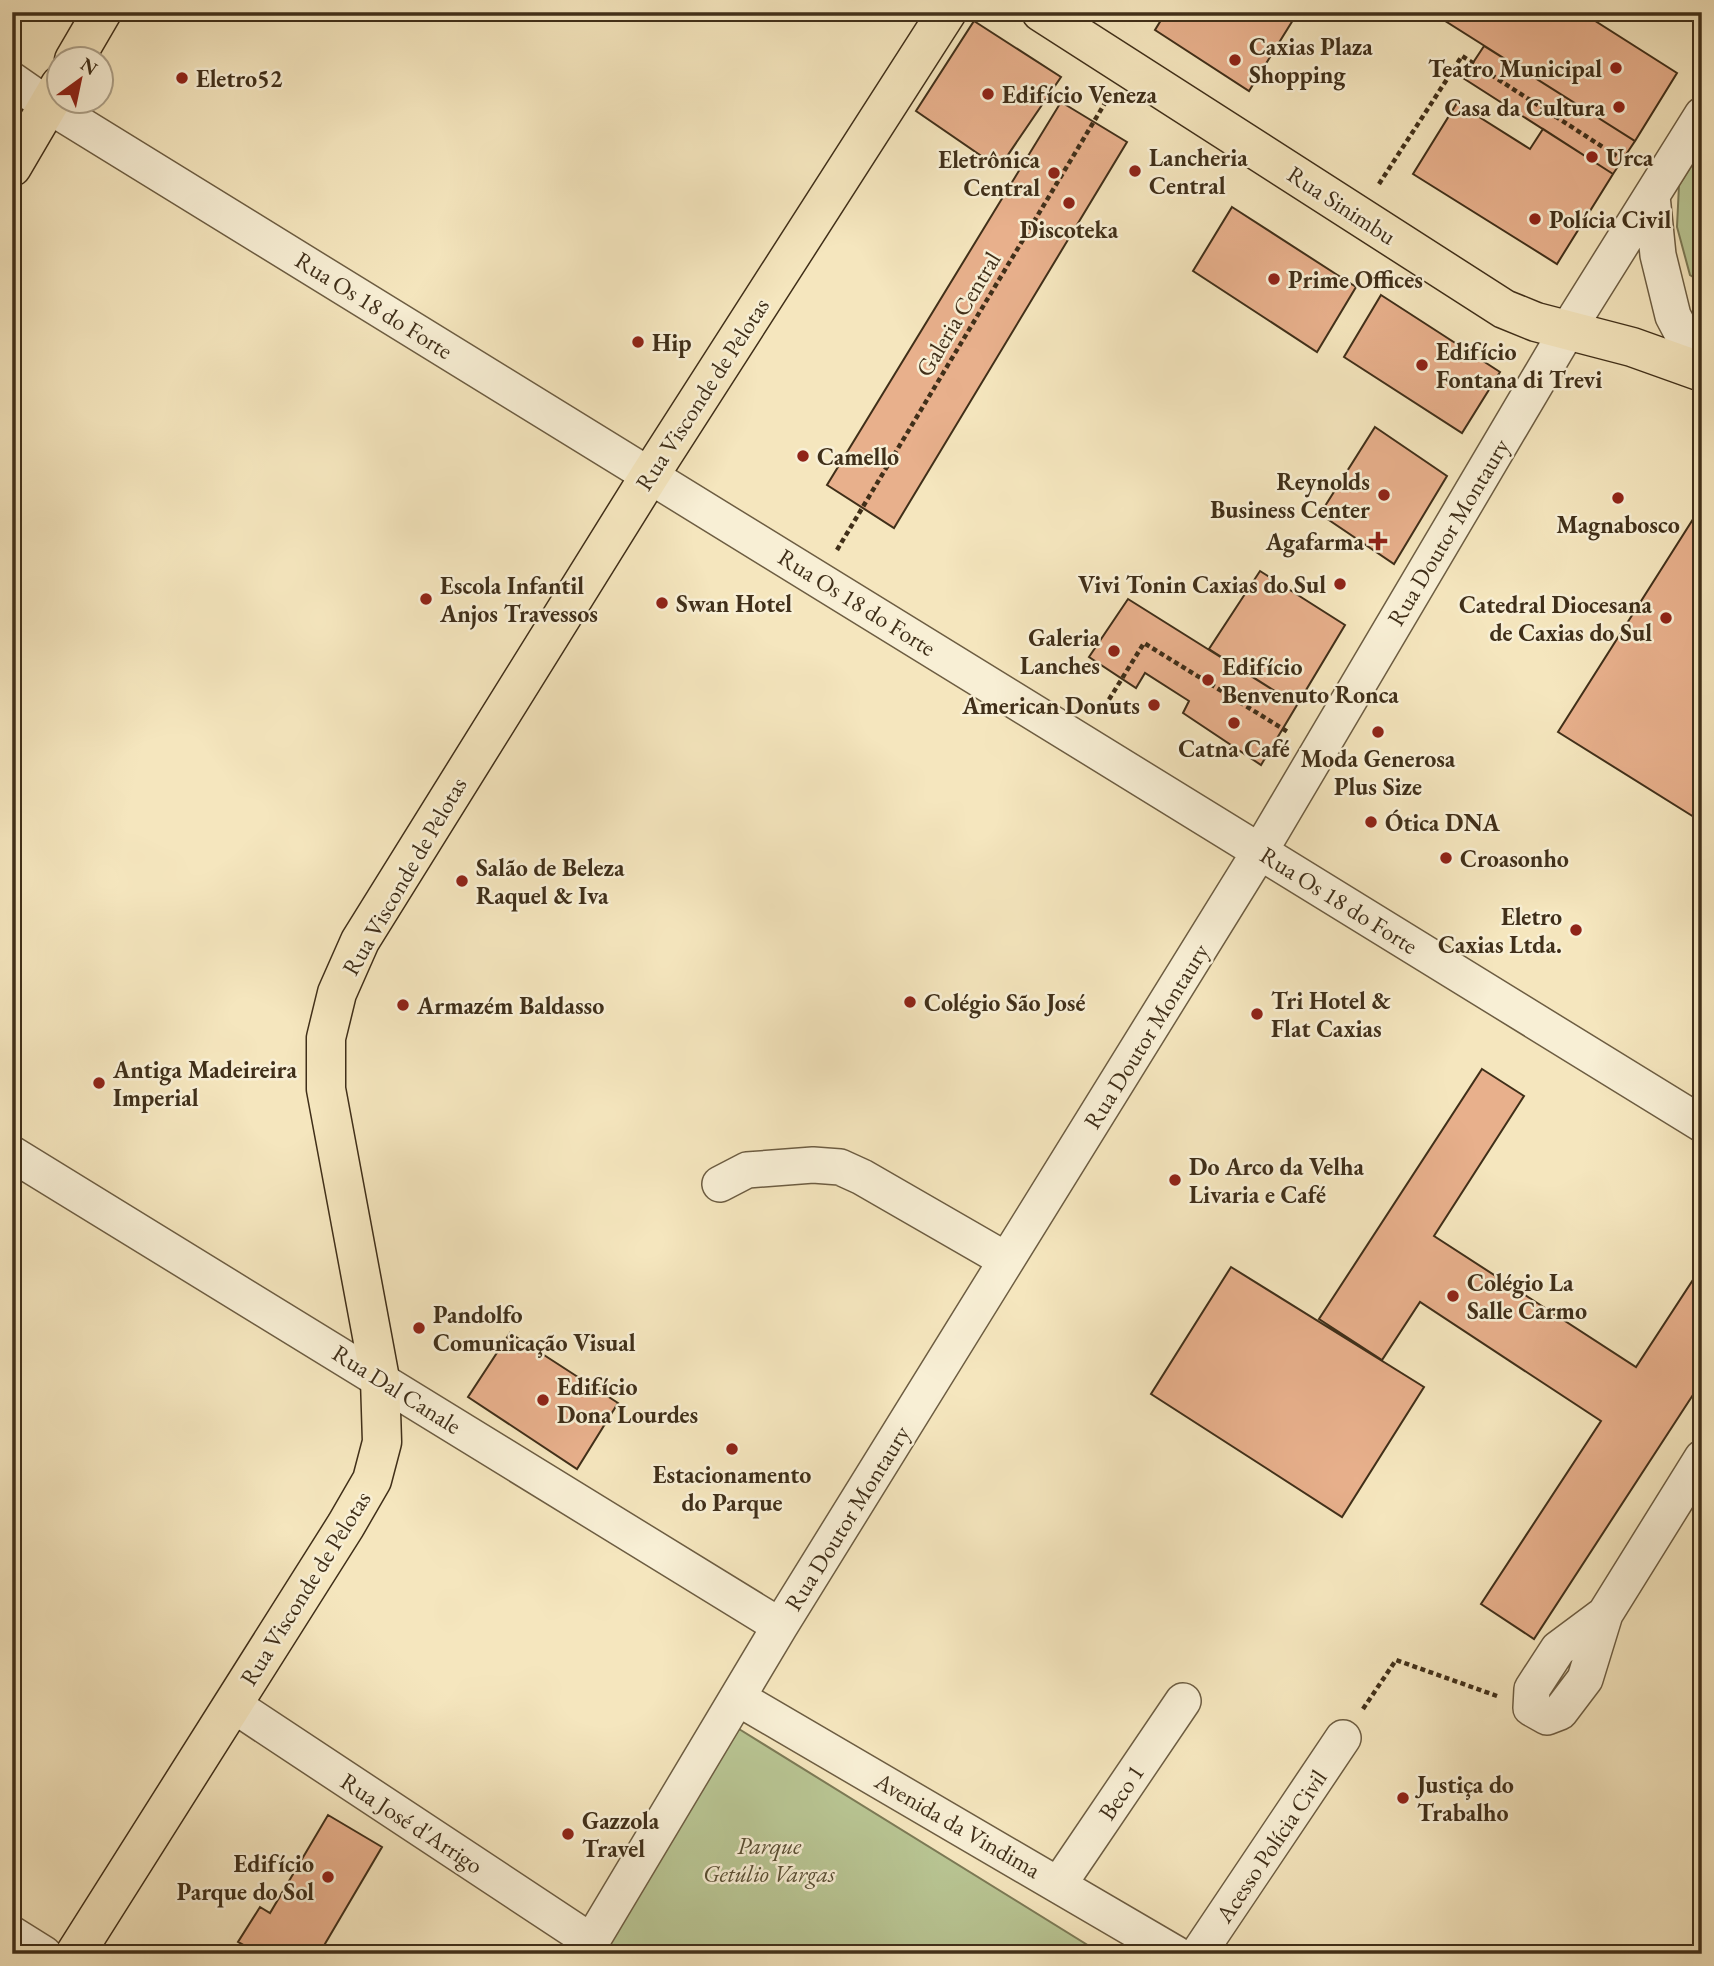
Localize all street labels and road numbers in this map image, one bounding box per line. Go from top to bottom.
street label: Rua Sinimbu [1282,158,1402,252]
street label: Rua Os 18 do Forte [289,244,459,366]
street label: Galeria Central [909,246,1008,382]
street label: Rua Visconde de Pelotas [628,292,776,496]
street label: Rua Doutor Montaury [1380,432,1516,631]
street label: Rua Os 18 do Forte [772,541,942,663]
street label: Rua Visconde de Pelotas [335,771,473,981]
street label: Rua Os 18 do Forte [1254,839,1424,961]
street label: Rua Doutor Montaury [1076,937,1216,1135]
street label: Rua Dal Canale [327,1337,467,1441]
street label: Rua Doutor Montaury [777,1419,917,1617]
street label: Rua Visconde de Pelotas [233,1485,377,1691]
street label: Beco 1 [1091,1758,1151,1826]
street label: Acesso Polícia Civil [1208,1763,1334,1929]
street label: Rua José d'Arrigo [335,1765,489,1881]
street label: Avenida da Vindima [869,1765,1047,1885]

